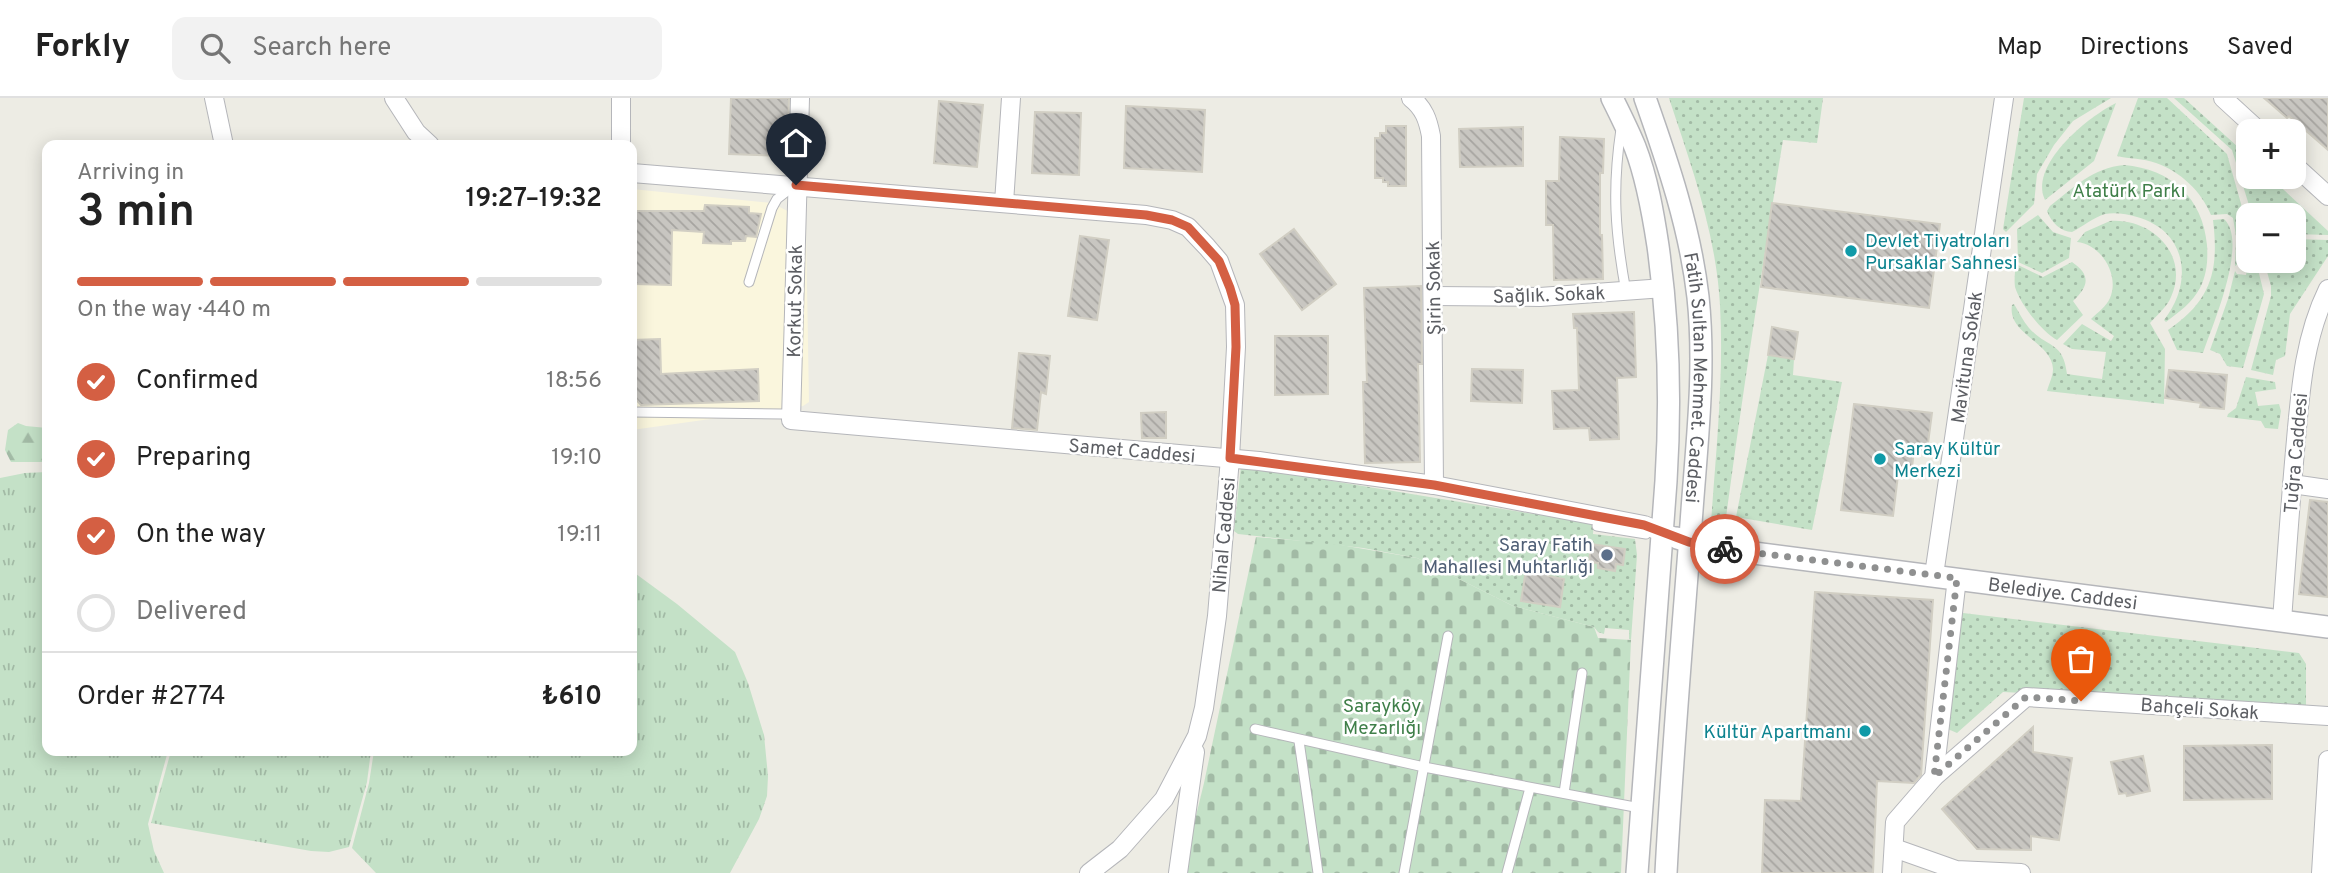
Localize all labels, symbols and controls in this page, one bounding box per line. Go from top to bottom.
search box [172,17,662,80]
text: Forkly [35,27,130,69]
icon: search [196,29,234,67]
text: Search here [252,32,391,65]
text: Map [1997,33,2042,63]
text: Directions [2080,33,2189,63]
text: Saved [2227,33,2293,63]
pin [766,113,826,185]
map controls [2236,119,2306,273]
button: + [2236,119,2306,189]
icon: home [777,124,815,162]
text: Arriving in [77,159,184,188]
park label: Atatürk Parkı [2072,180,2186,204]
text: 19:27–19:32 [465,183,602,216]
text: 3 min [77,184,195,243]
button: − [2236,203,2306,273]
place label: Devlet Tiyatroları Pursaklar Sahnesi [1865,230,2018,276]
street label: Şirin Sokak [1422,240,1448,336]
marker: Devlet Tiyatroları Pursaklar Sahnesi [1843,243,1859,259]
street label: Korkut Sokak [783,244,809,358]
street label: Fatih Sultan Mehmet. Caddesi [1677,251,1711,504]
street label: Sağlık. Sokak [1492,282,1606,310]
street label: Mavituna Sokak [1947,290,1989,425]
text: On the way · 440 m [77,296,271,325]
icon: check [77,363,115,401]
text: Confirmed [136,365,259,398]
text: 18:56 [546,367,602,396]
street label: Tuğra Caddesi [2280,392,2314,515]
street label: Samet Caddesi [1067,434,1196,469]
place label: Saray Kültür Merkezi [1894,438,2001,484]
icon: check [77,440,115,478]
text: Preparing [136,442,251,475]
text: 19:10 [551,444,602,473]
marker: Saray Kültür Merkezi [1872,451,1888,467]
street label: Nihal Caddesi [1208,476,1242,594]
courier [1690,514,1760,584]
icon: check [77,517,115,555]
text: On the way [136,519,266,552]
text: 19:11 [557,521,602,550]
icon: bike [1706,530,1744,568]
place label: Saray Fatih Mahallesi Muhtarlığı [1423,534,1593,580]
marker: Saray Fatih Mahallesi Muhtarlığı [1599,547,1615,563]
street label: Belediye. Caddesi [1986,573,2139,616]
text: Delivered [136,596,247,629]
pin [2051,629,2111,701]
icon: bag [2062,640,2100,678]
text: Order #2774 [77,681,226,714]
text: ₺610 [541,681,602,714]
street label: Bahçeli Sokak [2140,694,2260,726]
park label: Sarayköy Mezarlığı [1343,695,1421,741]
place label: Kültür Apartmanı [1703,721,1851,745]
marker: Kültür Apartmanı [1857,723,1873,739]

